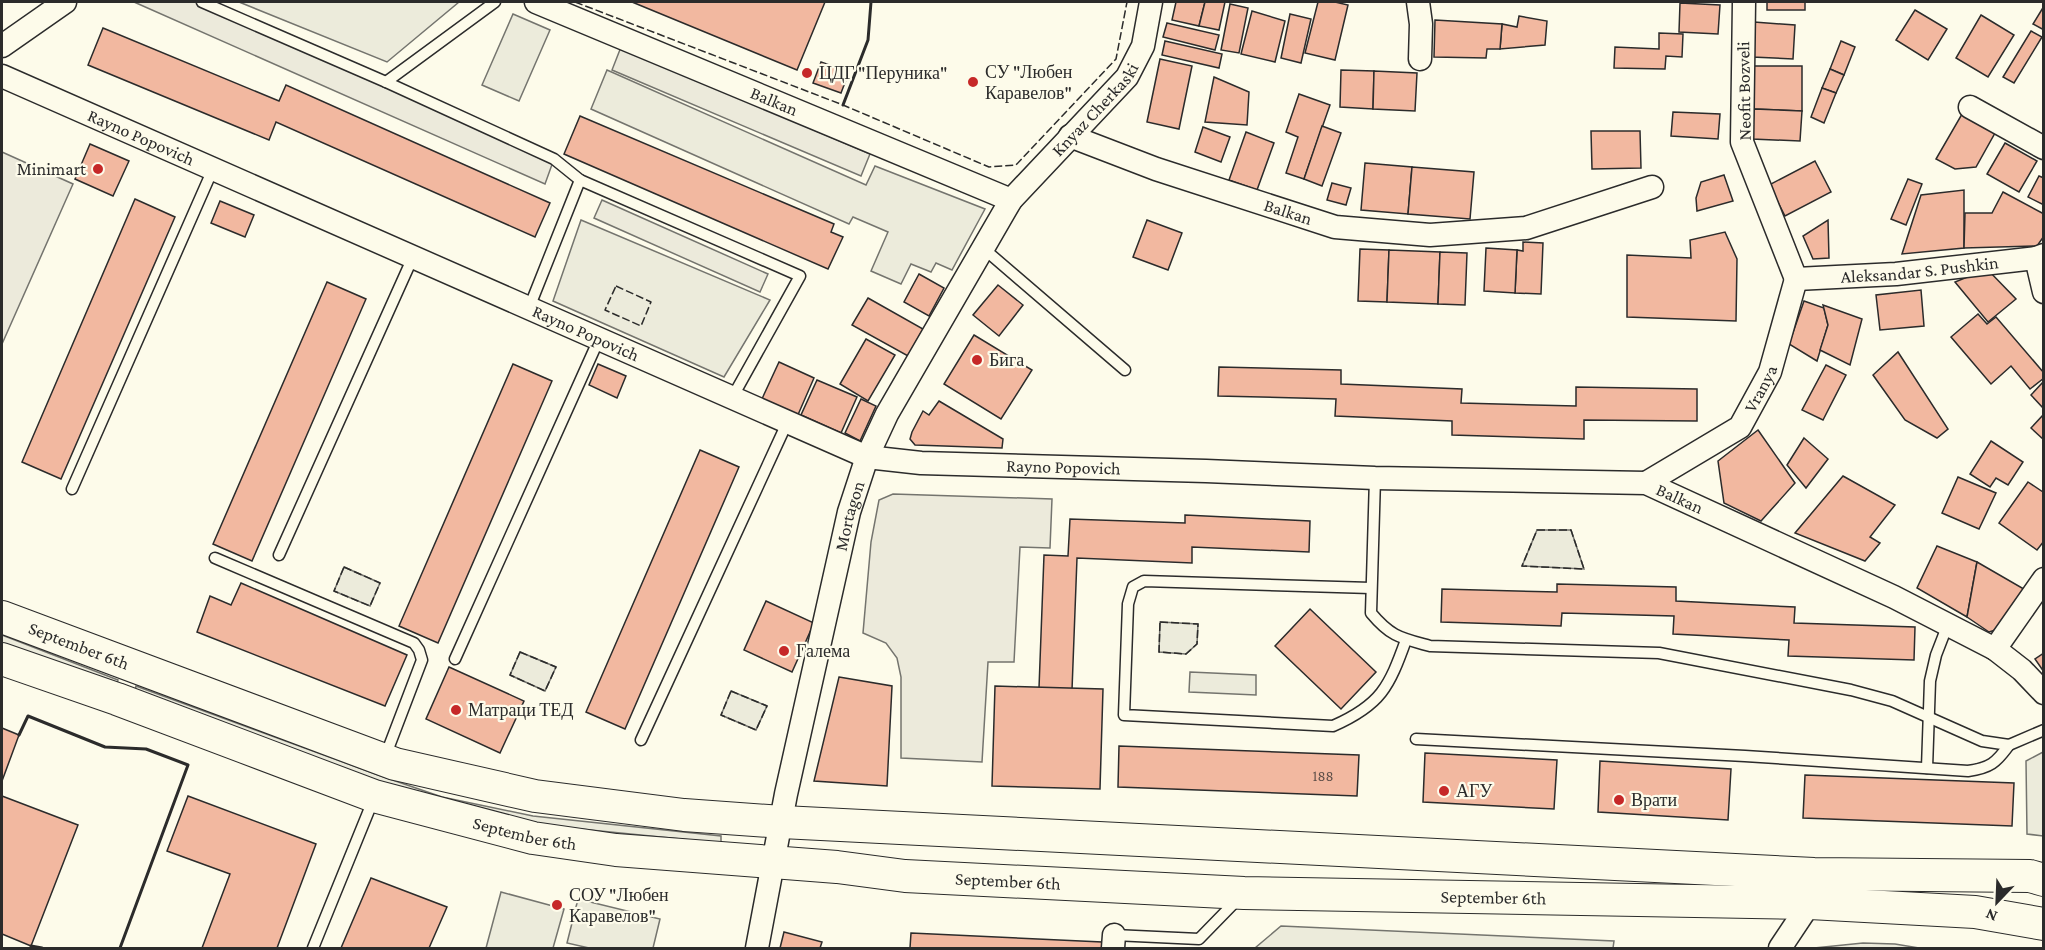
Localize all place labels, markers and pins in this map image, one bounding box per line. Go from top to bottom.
place label: СУ "Любен Каравелов" [985,62,1073,103]
place label: ЦДГ "Перуника" [819,63,947,83]
marker: ЦДГ "Перуника" [800,66,814,80]
marker: СУ "Любен Каравелов" [966,75,980,89]
place label: Minimart [17,159,87,179]
marker: Minimart [91,162,105,176]
place label: Бига [989,350,1024,370]
marker: Бига [970,353,984,367]
place label: Галема [796,641,850,661]
marker: Галема [777,644,791,658]
place label: Матраци ТЕД [468,700,574,720]
marker: Матраци ТЕД [449,703,463,717]
place label: АГУ [1456,781,1492,801]
marker: АГУ [1437,784,1451,798]
place label: Врати [1631,790,1677,810]
marker: Врати [1612,793,1626,807]
place label: СОУ "Любен Каравелов" [569,885,669,926]
marker: СОУ "Любен Каравелов" [550,898,564,912]

